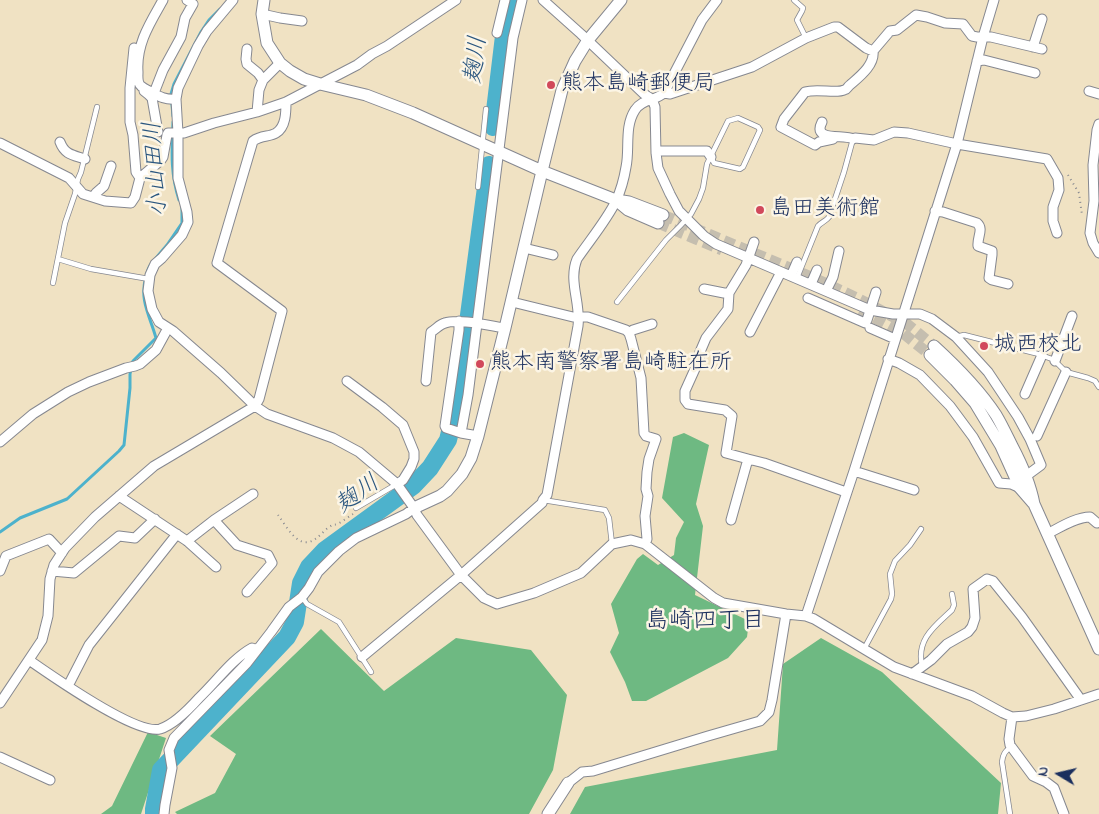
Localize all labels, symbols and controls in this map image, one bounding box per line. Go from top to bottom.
water label: 麹川 [461,34,495,86]
place label: 熊本島崎郵便局 [561,72,715,98]
marker: 熊本島崎郵便局 [545,79,557,91]
water label: 小山田川 [140,120,176,218]
place label: 島田美術館 [770,197,880,223]
marker: 島田美術館 [754,204,766,216]
place label: 城西校北 [994,333,1082,359]
marker: 城西校北 [978,340,990,352]
place label: 熊本南警察署島崎駐在所 [490,351,732,377]
marker: 熊本南警察署島崎駐在所 [474,358,486,370]
water label: 麹川 [331,470,387,522]
district label: 島崎四丁目 [645,609,765,637]
north arrow [1034,749,1084,799]
text: N [1033,765,1055,778]

